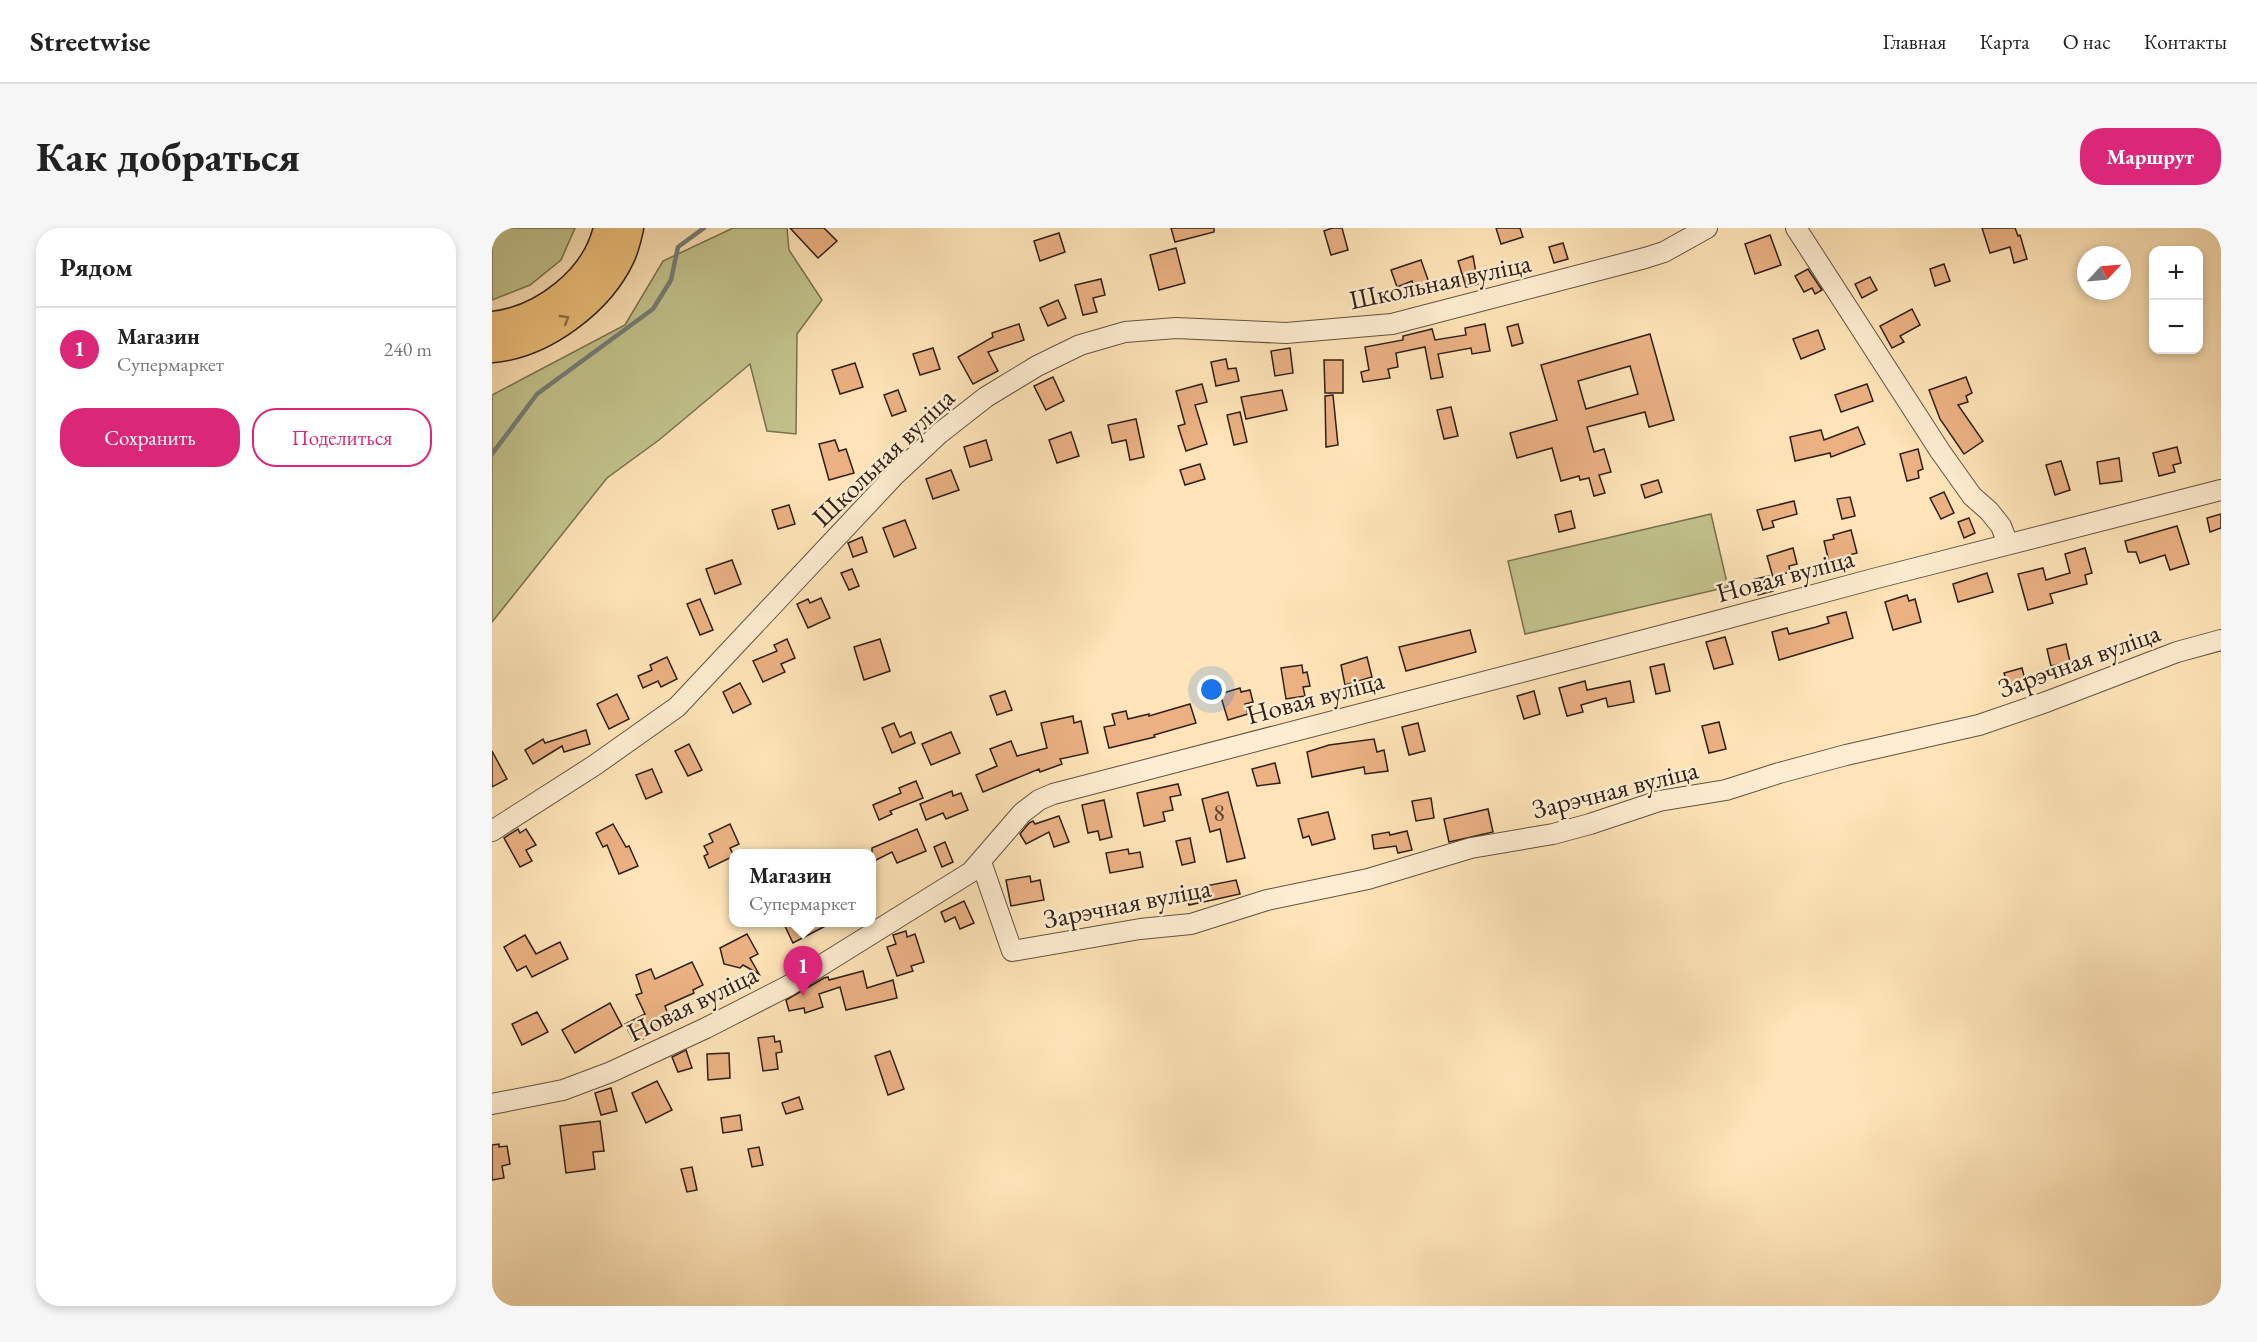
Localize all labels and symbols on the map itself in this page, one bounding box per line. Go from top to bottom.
street label: Школьная вуліца [1346,245,1534,317]
north arrow [2077,246,2131,300]
one-way arrow [559,315,569,327]
street label: Школьная вуліца [804,380,962,534]
street label: Новая вуліца [1712,540,1858,610]
street label: Зарэчная вуліца [1993,614,2165,706]
street label: Новая вуліца [1242,662,1388,732]
your location [1197,675,1226,704]
street label: Зарэчная вуліца [1528,751,1702,827]
house number: 8 [1213,797,1225,828]
street label: Зарэчная вуліца [1040,870,1214,936]
pin: 1 [784,946,822,996]
street label: Новая вуліца [621,956,763,1050]

